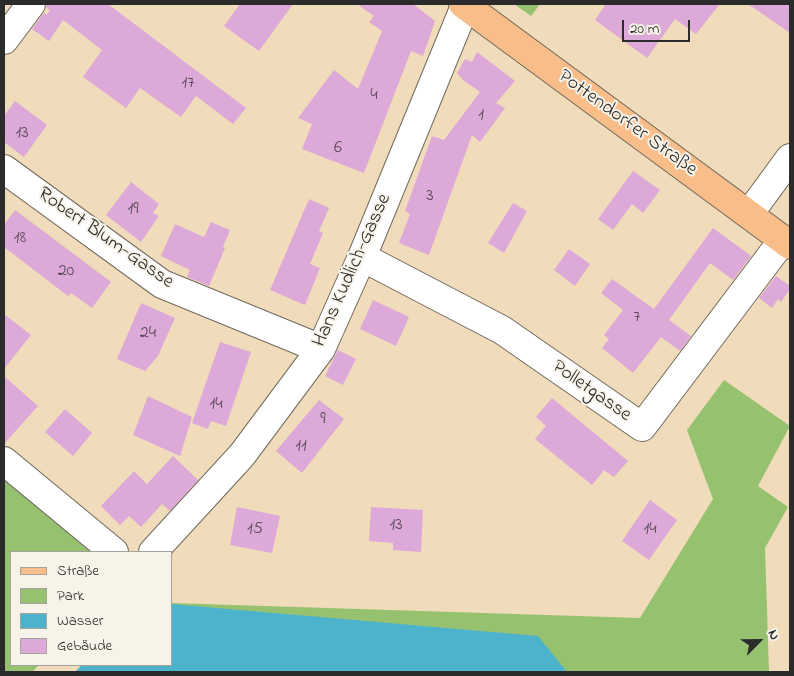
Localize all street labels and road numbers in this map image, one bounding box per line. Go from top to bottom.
street label: Pottendorfer Straße [553,65,701,183]
street label: Robert Blum-Gasse [32,183,178,295]
street label: Hans Kudlich-Gasse [308,191,398,351]
street label: Polletgasse [547,356,635,428]

